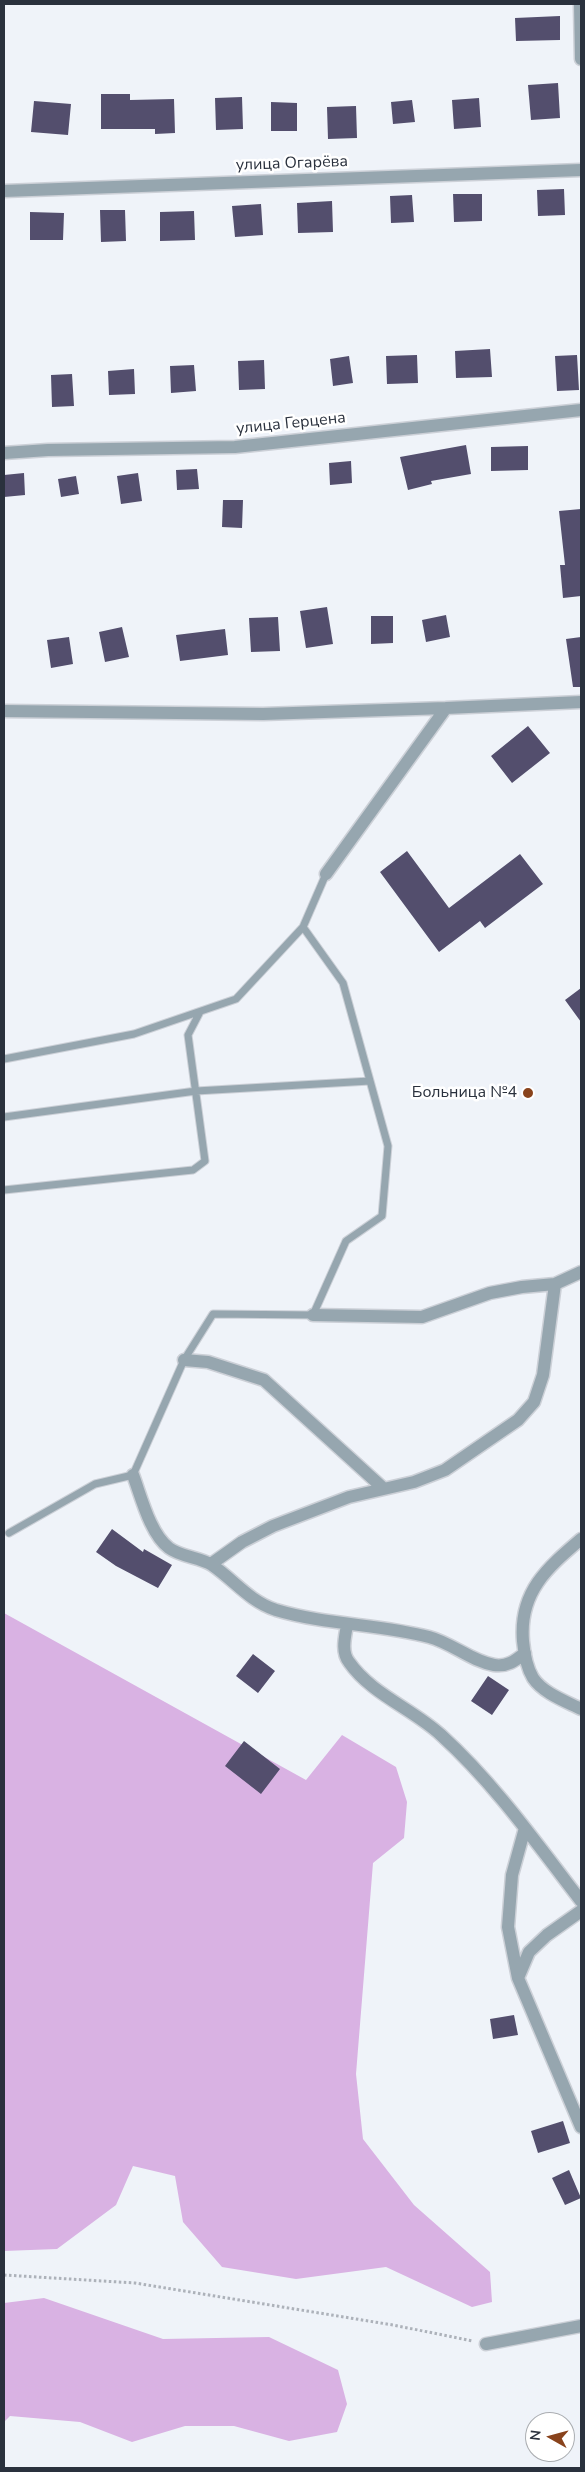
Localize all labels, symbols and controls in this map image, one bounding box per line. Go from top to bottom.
street label: улица Огарёва [236,152,348,176]
street label: улица Герцена [235,409,347,439]
place label: Больница №4 [412,1083,517,1103]
marker: Больница №4 [521,1086,535,1100]
north arrow [525,2412,575,2462]
text: N [526,2429,546,2442]

